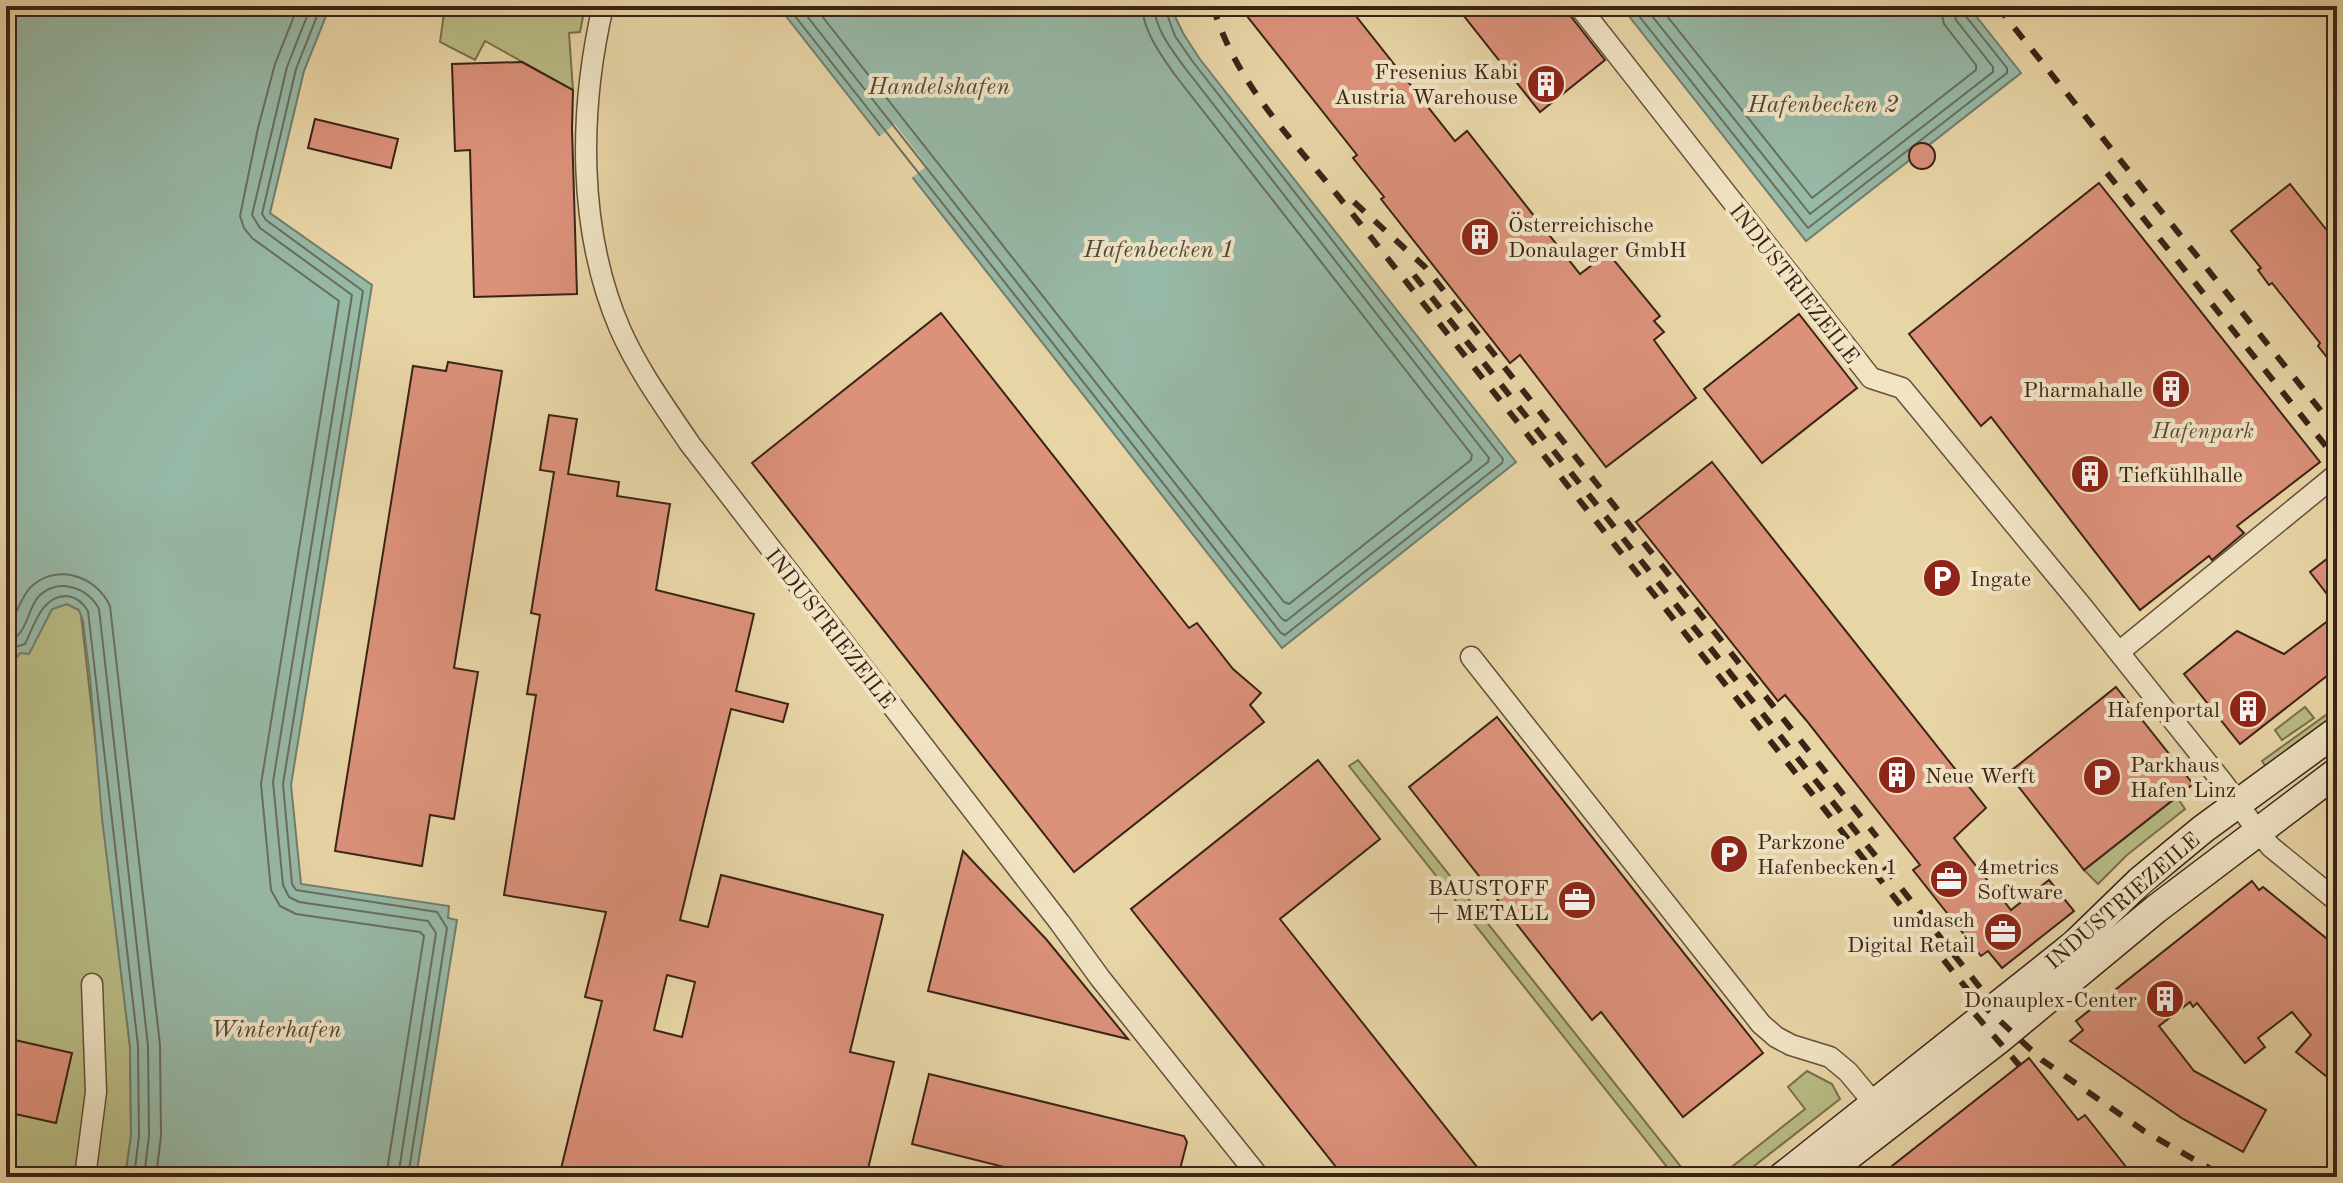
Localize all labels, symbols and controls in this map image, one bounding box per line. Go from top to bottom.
place label: Fresenius Kabi Austria Warehouse [1334,62,1518,109]
building icon: Fresenius Kabi Austria Warehouse [1525,63,1567,105]
water label: Handelshafen [867,76,1010,100]
water label: Hafenbecken 2 [1747,94,1898,118]
street label: INDUSTRIEZEILE [1724,200,1862,368]
place label: Österreichische Donaulager GmbH [1508,212,1686,262]
building icon: Österreichische Donaulager GmbH [1459,216,1501,258]
water label: Hafenbecken 1 [1083,239,1234,263]
building icon: Pharmahalle [2150,368,2192,410]
place label: Pharmahalle [2023,380,2143,402]
park label: Hafenpark [2151,421,2254,443]
building icon: Tiefkühlhalle [2069,453,2111,495]
place label: Tiefkühlhalle [2118,465,2243,487]
street label: INDUSTRIEZEILE [760,545,898,713]
parking icon: Ingate [1921,557,1963,599]
place label: Ingate [1970,569,2031,591]
building icon: Hafenportal [2227,688,2269,730]
place label: Hafenportal [2107,700,2220,722]
building icon: Neue Werft [1876,754,1918,796]
place label: Parkhaus Hafen Linz [2130,755,2236,802]
parking icon: Parkhaus Hafen Linz [2081,756,2123,798]
place label: Neue Werft [1925,766,2036,788]
street label: INDUSTRIEZEILE [2042,829,2205,974]
place label: Parkzone Hafenbecken 1 [1757,832,1898,879]
parking icon: Parkzone Hafenbecken 1 [1708,833,1750,875]
place label: 4metrics Software [1977,857,2063,904]
office icon: 4metrics Software [1928,858,1970,900]
place label: BAUSTOFF + METALL [1428,878,1549,925]
office icon: BAUSTOFF + METALL [1556,879,1598,921]
place label: umdasch Digital Retail [1847,910,1975,957]
office icon: umdasch Digital Retail [1982,911,2024,953]
building icon: Donauplex-Center [2144,978,2186,1020]
place label: Donauplex-Center [1964,990,2137,1012]
water label: Winterhafen [210,1019,342,1043]

